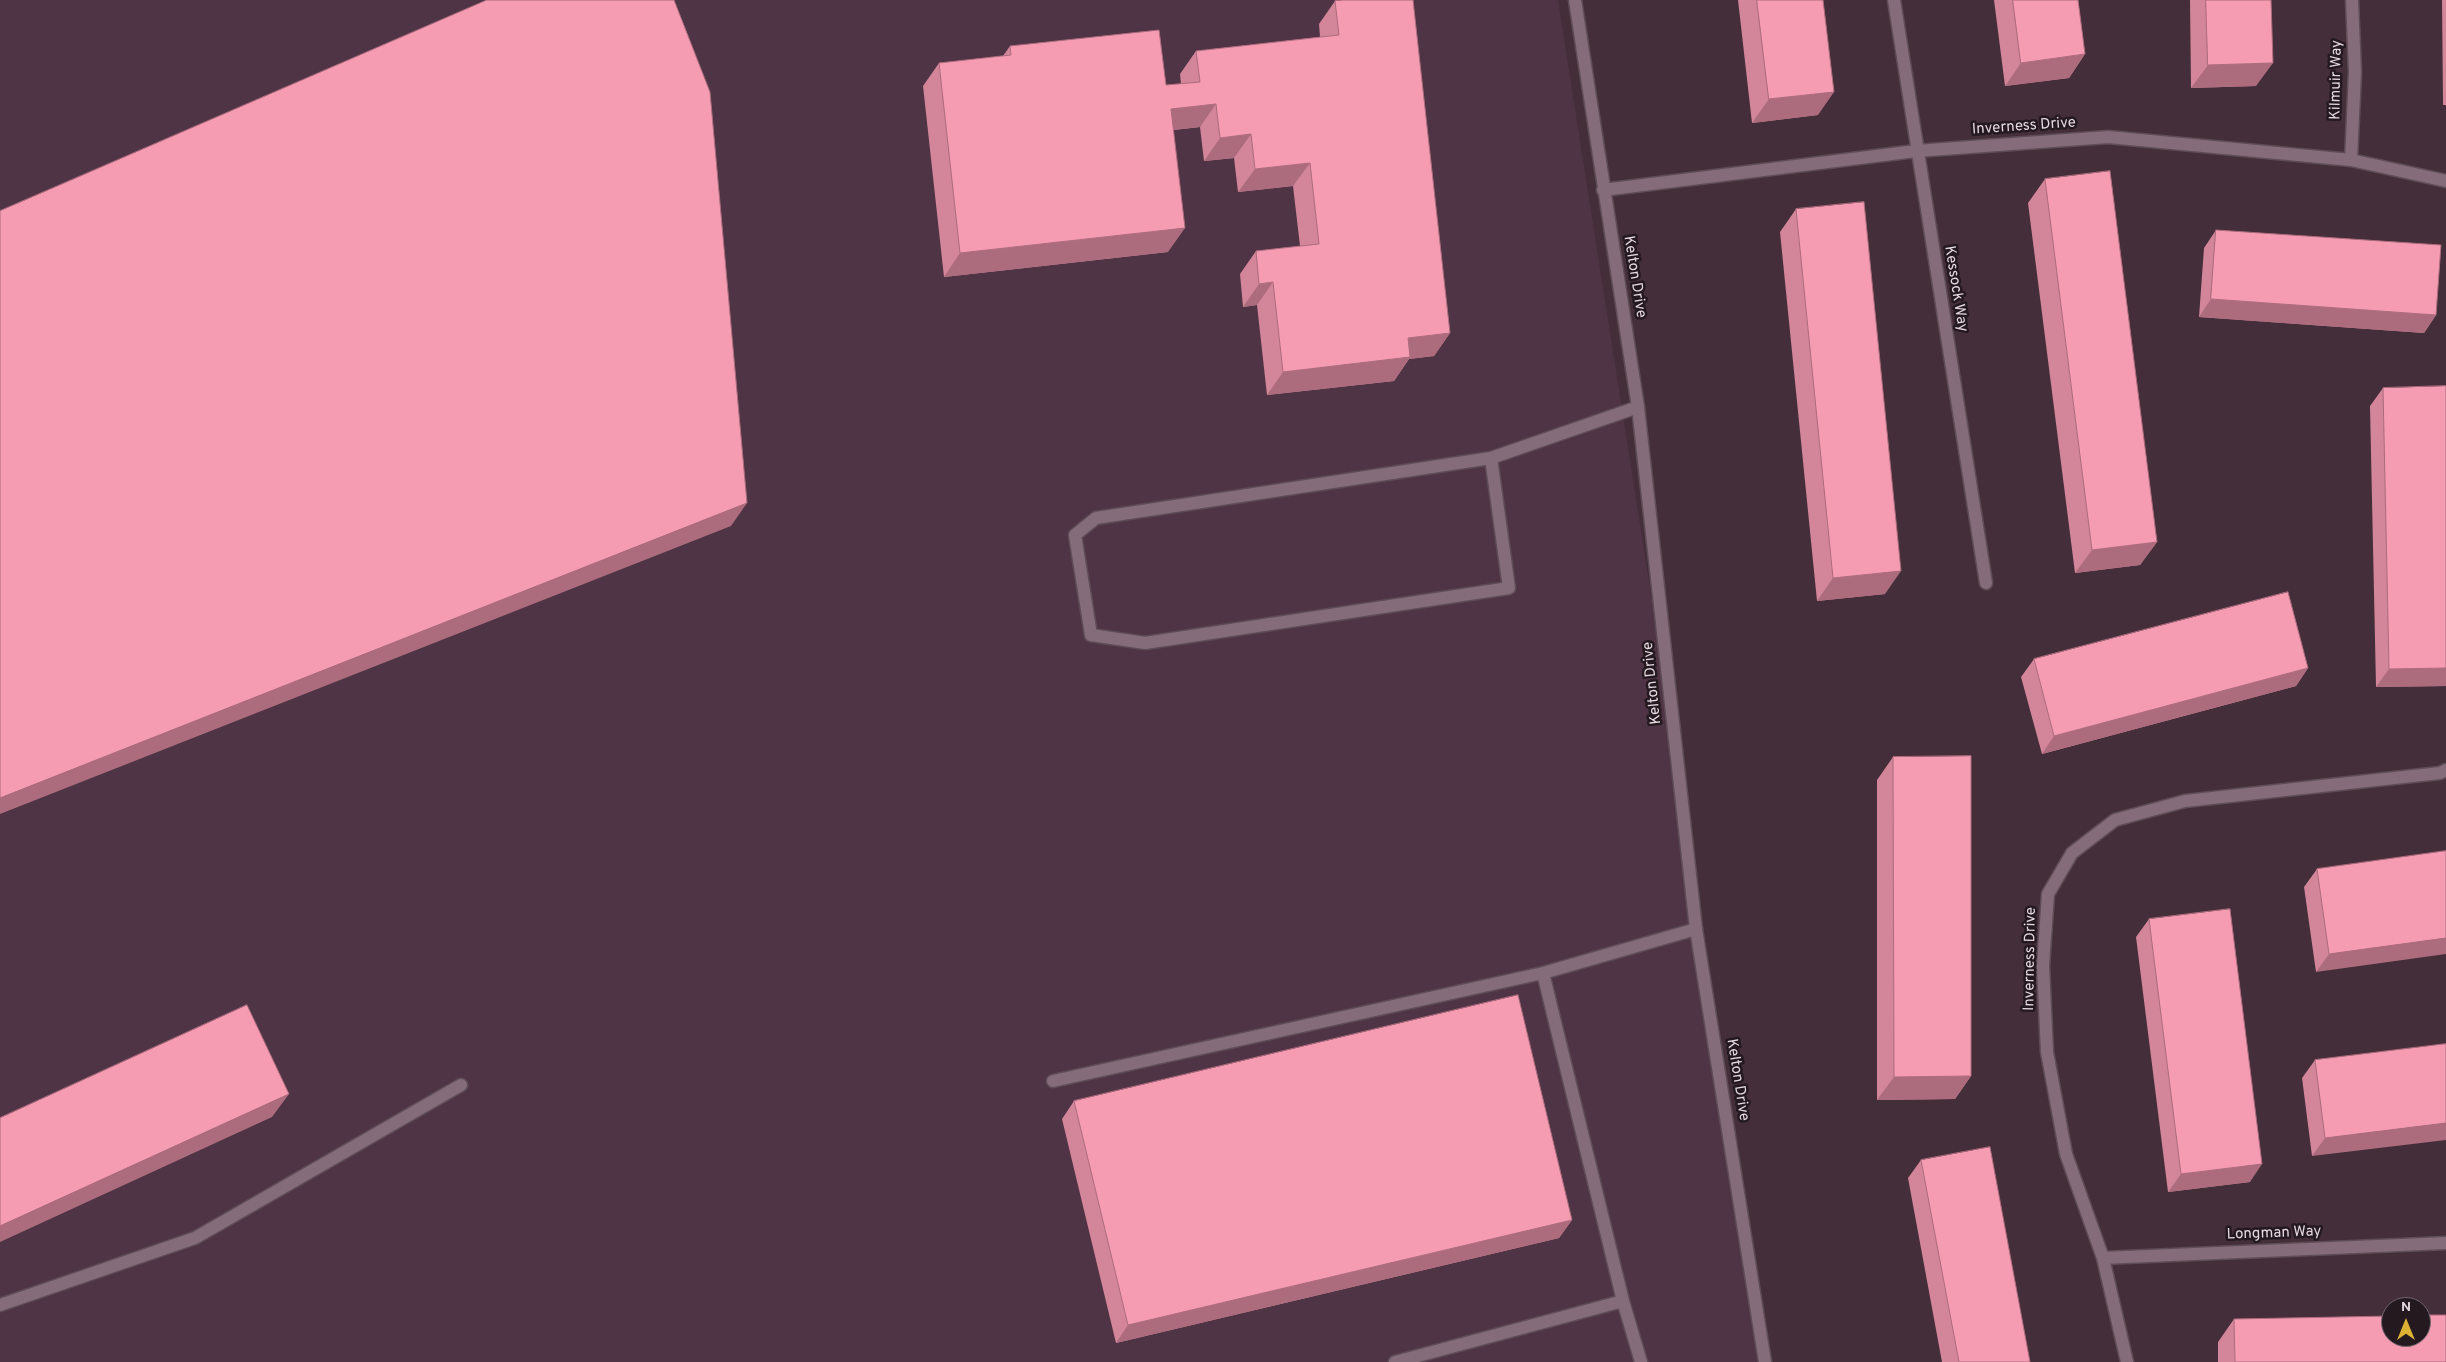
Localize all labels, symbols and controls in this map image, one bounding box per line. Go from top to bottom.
street label: Kilmuir Way [2327,40,2347,120]
street label: Inverness Drive [1972,114,2076,140]
street label: Kelton Drive [1619,235,1649,319]
street label: Kessock Way [1939,245,1971,333]
street label: Kelton Drive [1640,641,1666,725]
street label: Inverness Drive [2021,907,2041,1011]
street label: Kelton Drive [1722,1038,1752,1122]
street label: Longman Way [2226,1223,2322,1245]
north arrow [2381,1297,2431,1347]
text: N [2401,1299,2411,1316]

